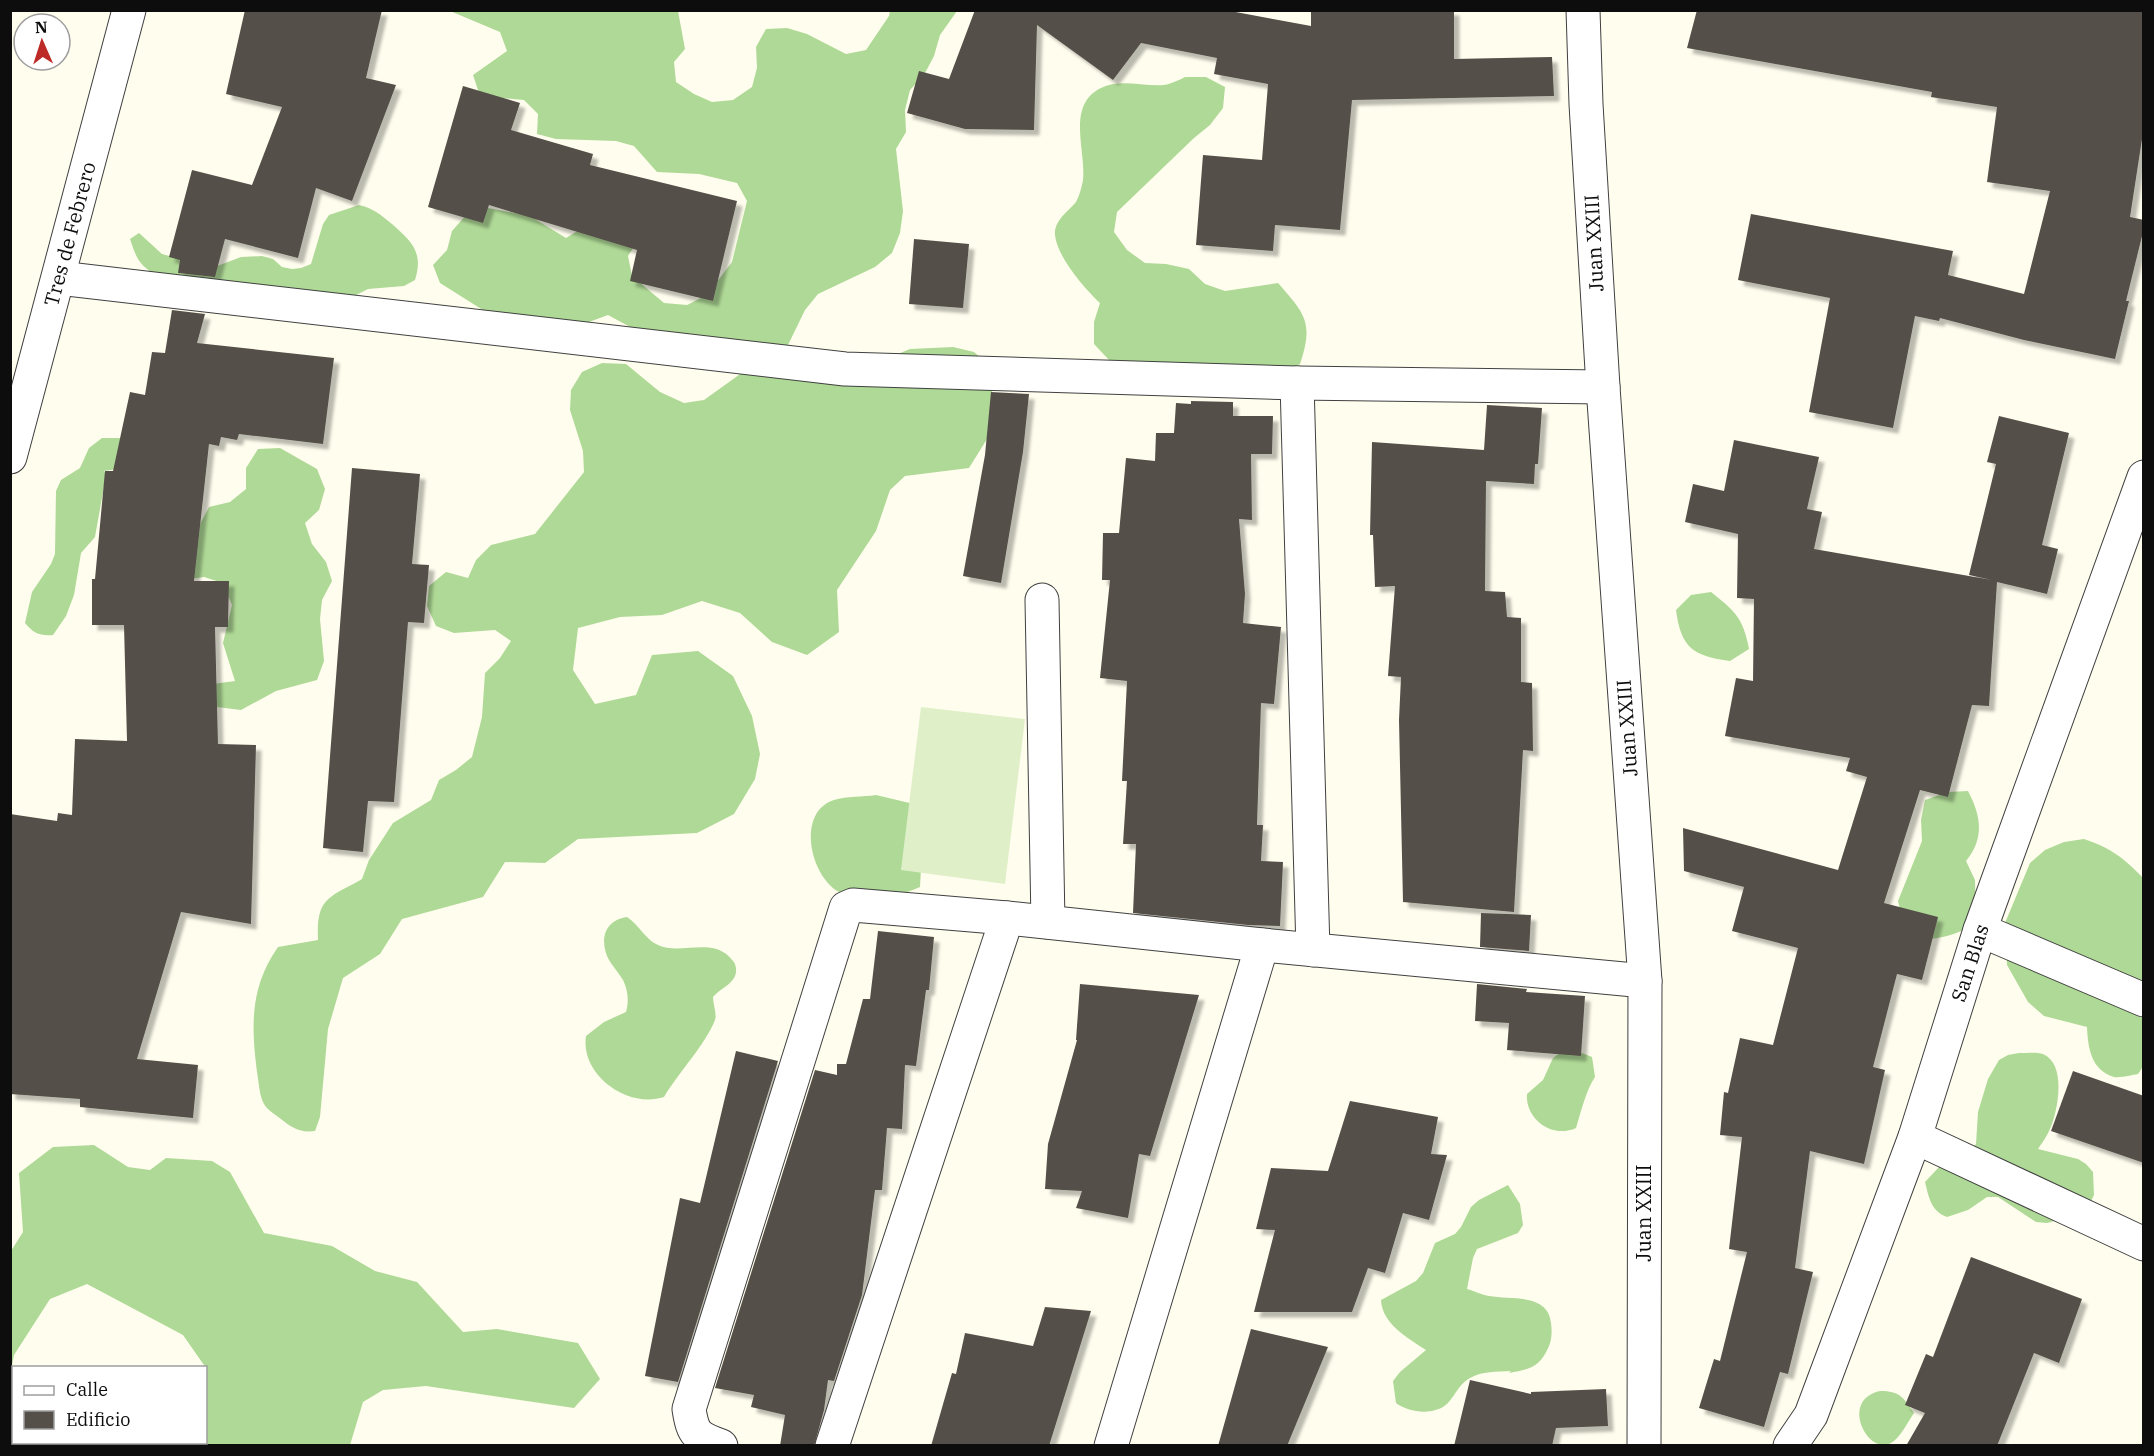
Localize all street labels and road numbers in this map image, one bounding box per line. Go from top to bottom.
street label: Tres de Febrero [37,159,102,309]
street label: Juan XXIII [1577,194,1610,292]
street label: Juan XXIII [1610,679,1643,777]
street label: San Blas [1944,921,1995,1005]
street label: Juan XXIII [1630,1164,1657,1262]

